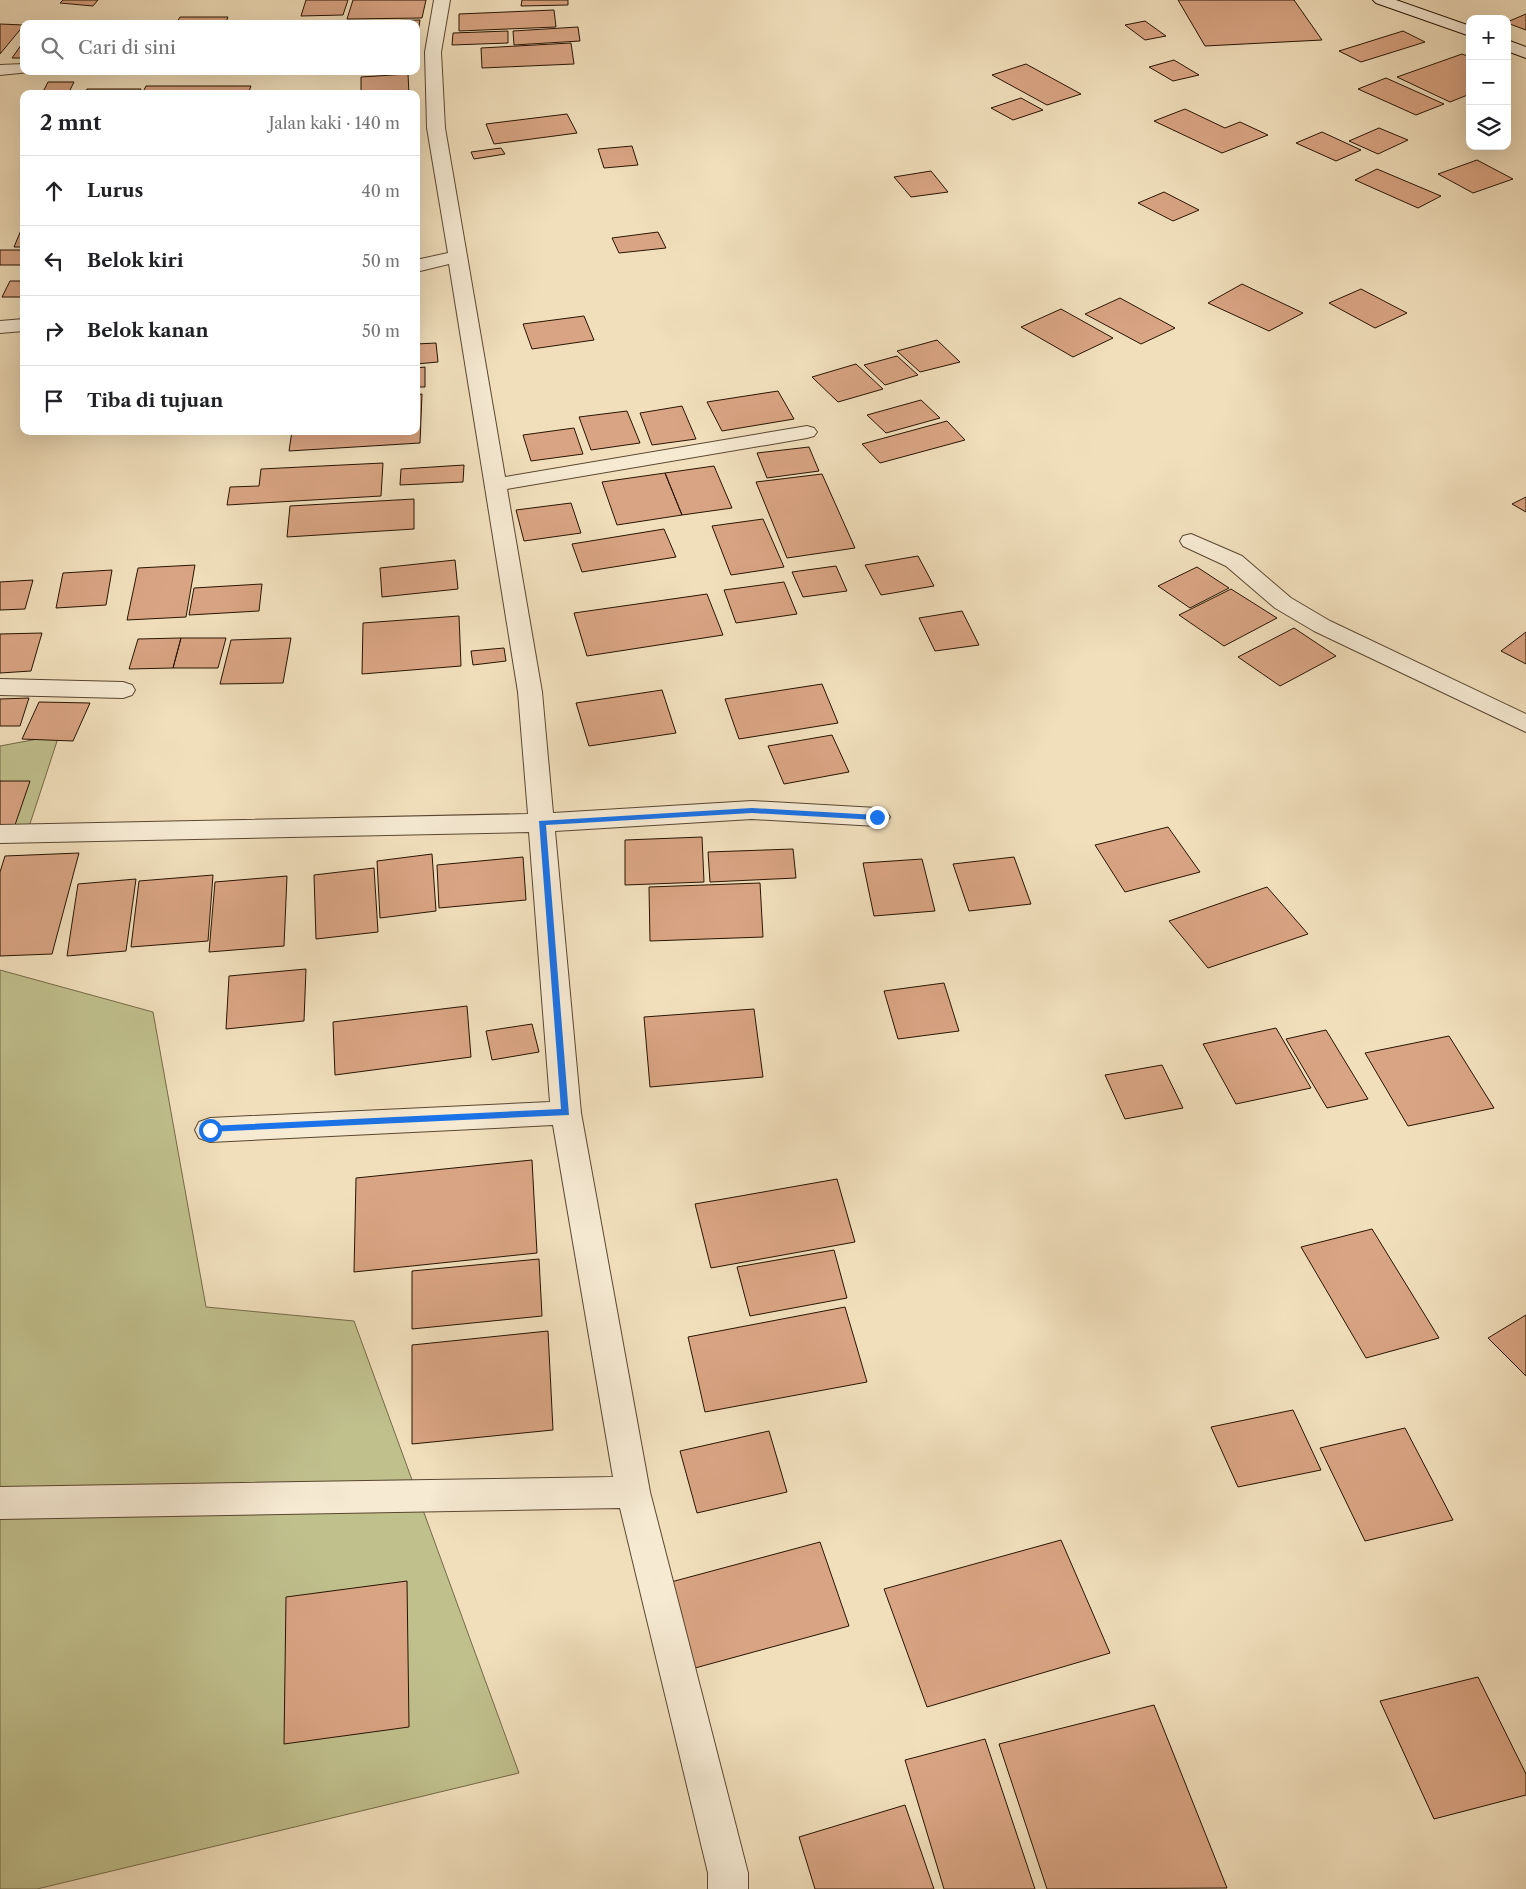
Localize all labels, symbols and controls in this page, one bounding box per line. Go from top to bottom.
map controls [1466,15,1511,150]
button: + [1466,15,1511,60]
search box [20,20,420,75]
icon: search [38,34,66,62]
text: Cari di sini [78,36,176,59]
button: − [1466,60,1511,105]
button: layers [1466,105,1511,150]
text: 2 mnt [40,110,101,135]
text: Jalan kaki · 140 m [269,113,400,133]
icon: ahead [40,177,68,205]
text: Lurus [87,179,143,202]
text: 40 m [361,181,400,201]
icon: left [40,247,68,275]
text: Belok kiri [87,249,184,272]
text: 50 m [362,251,400,271]
icon: right [40,317,68,345]
text: Belok kanan [87,319,209,342]
text: 50 m [362,321,400,341]
icon: arrive [40,387,68,415]
text: Tiba di tujuan [87,389,223,412]
route end [866,806,889,829]
route start [199,1119,222,1142]

